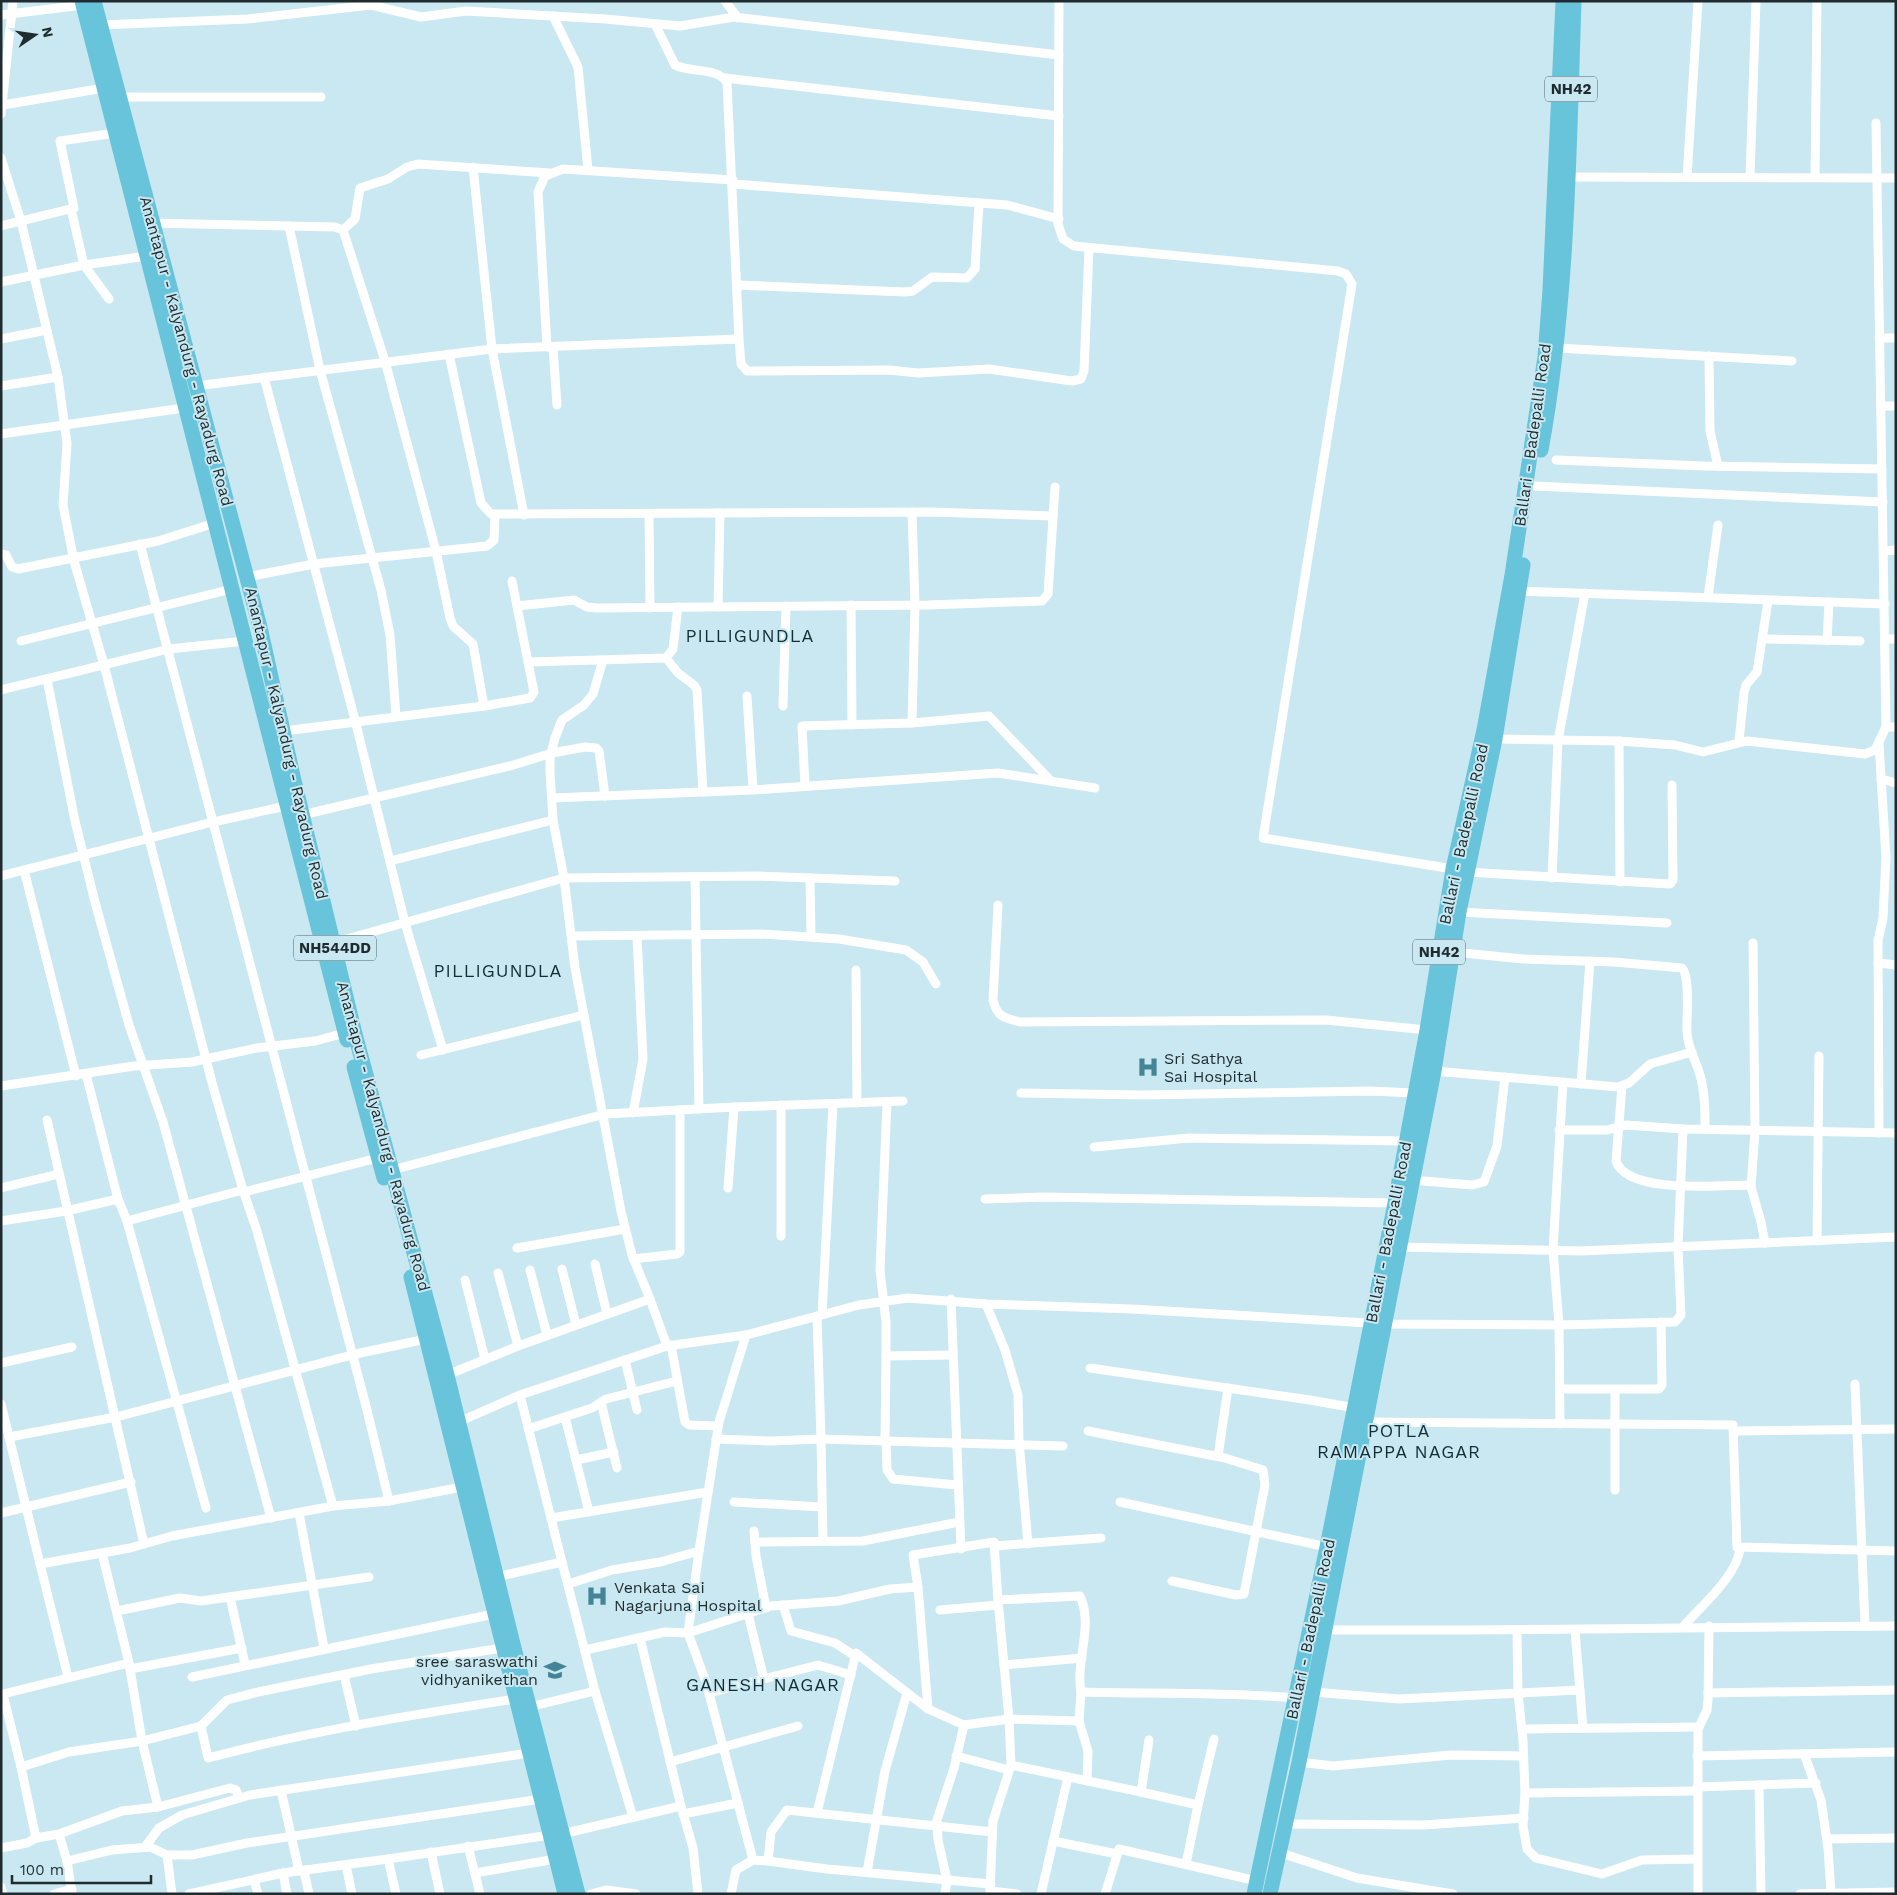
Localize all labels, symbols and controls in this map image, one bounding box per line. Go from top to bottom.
north arrow [10,10,60,60]
text: N [39,25,57,39]
road number: NH42 [1545,76,1597,102]
street label: Anantapur - Kalyandurg - Rayadurg Road [136,194,237,508]
street label: Ballari - Badepalli Road [1510,342,1555,528]
street label: Anantapur - Kalyandurg - Rayadurg Road [241,585,332,901]
district label: PILLIGUNDLA [686,625,814,646]
street label: Ballari - Badepalli Road [1435,742,1492,926]
road number: NH544DD [294,936,376,960]
road number: NH42 [1413,940,1465,964]
district label: PILLIGUNDLA [434,960,562,981]
street label: Anantapur - Kalyandurg - Rayadurg Road [333,979,434,1293]
place label: Sri Sathya Sai Hospital [1164,1049,1258,1086]
hospital icon: Sri Sathya Sai Hospital [1135,1054,1161,1080]
street label: Ballari - Badepalli Road [1362,1140,1415,1325]
district label: POTLA RAMAPPA NAGAR [1317,1420,1481,1462]
street label: Ballari - Badepalli Road [1282,1537,1339,1721]
place label: Venkata Sai Nagarjuna Hospital [614,1578,762,1615]
hospital icon: Venkata Sai Nagarjuna Hospital [584,1583,610,1609]
place label: sree saraswathi vidhyanikethan [416,1652,538,1689]
school or university icon: sree saraswathi vidhyanikethan [542,1657,568,1683]
district label: GANESH NAGAR [686,1674,840,1695]
scale bar [12,1852,151,1884]
text: 100 m [20,1861,64,1879]

